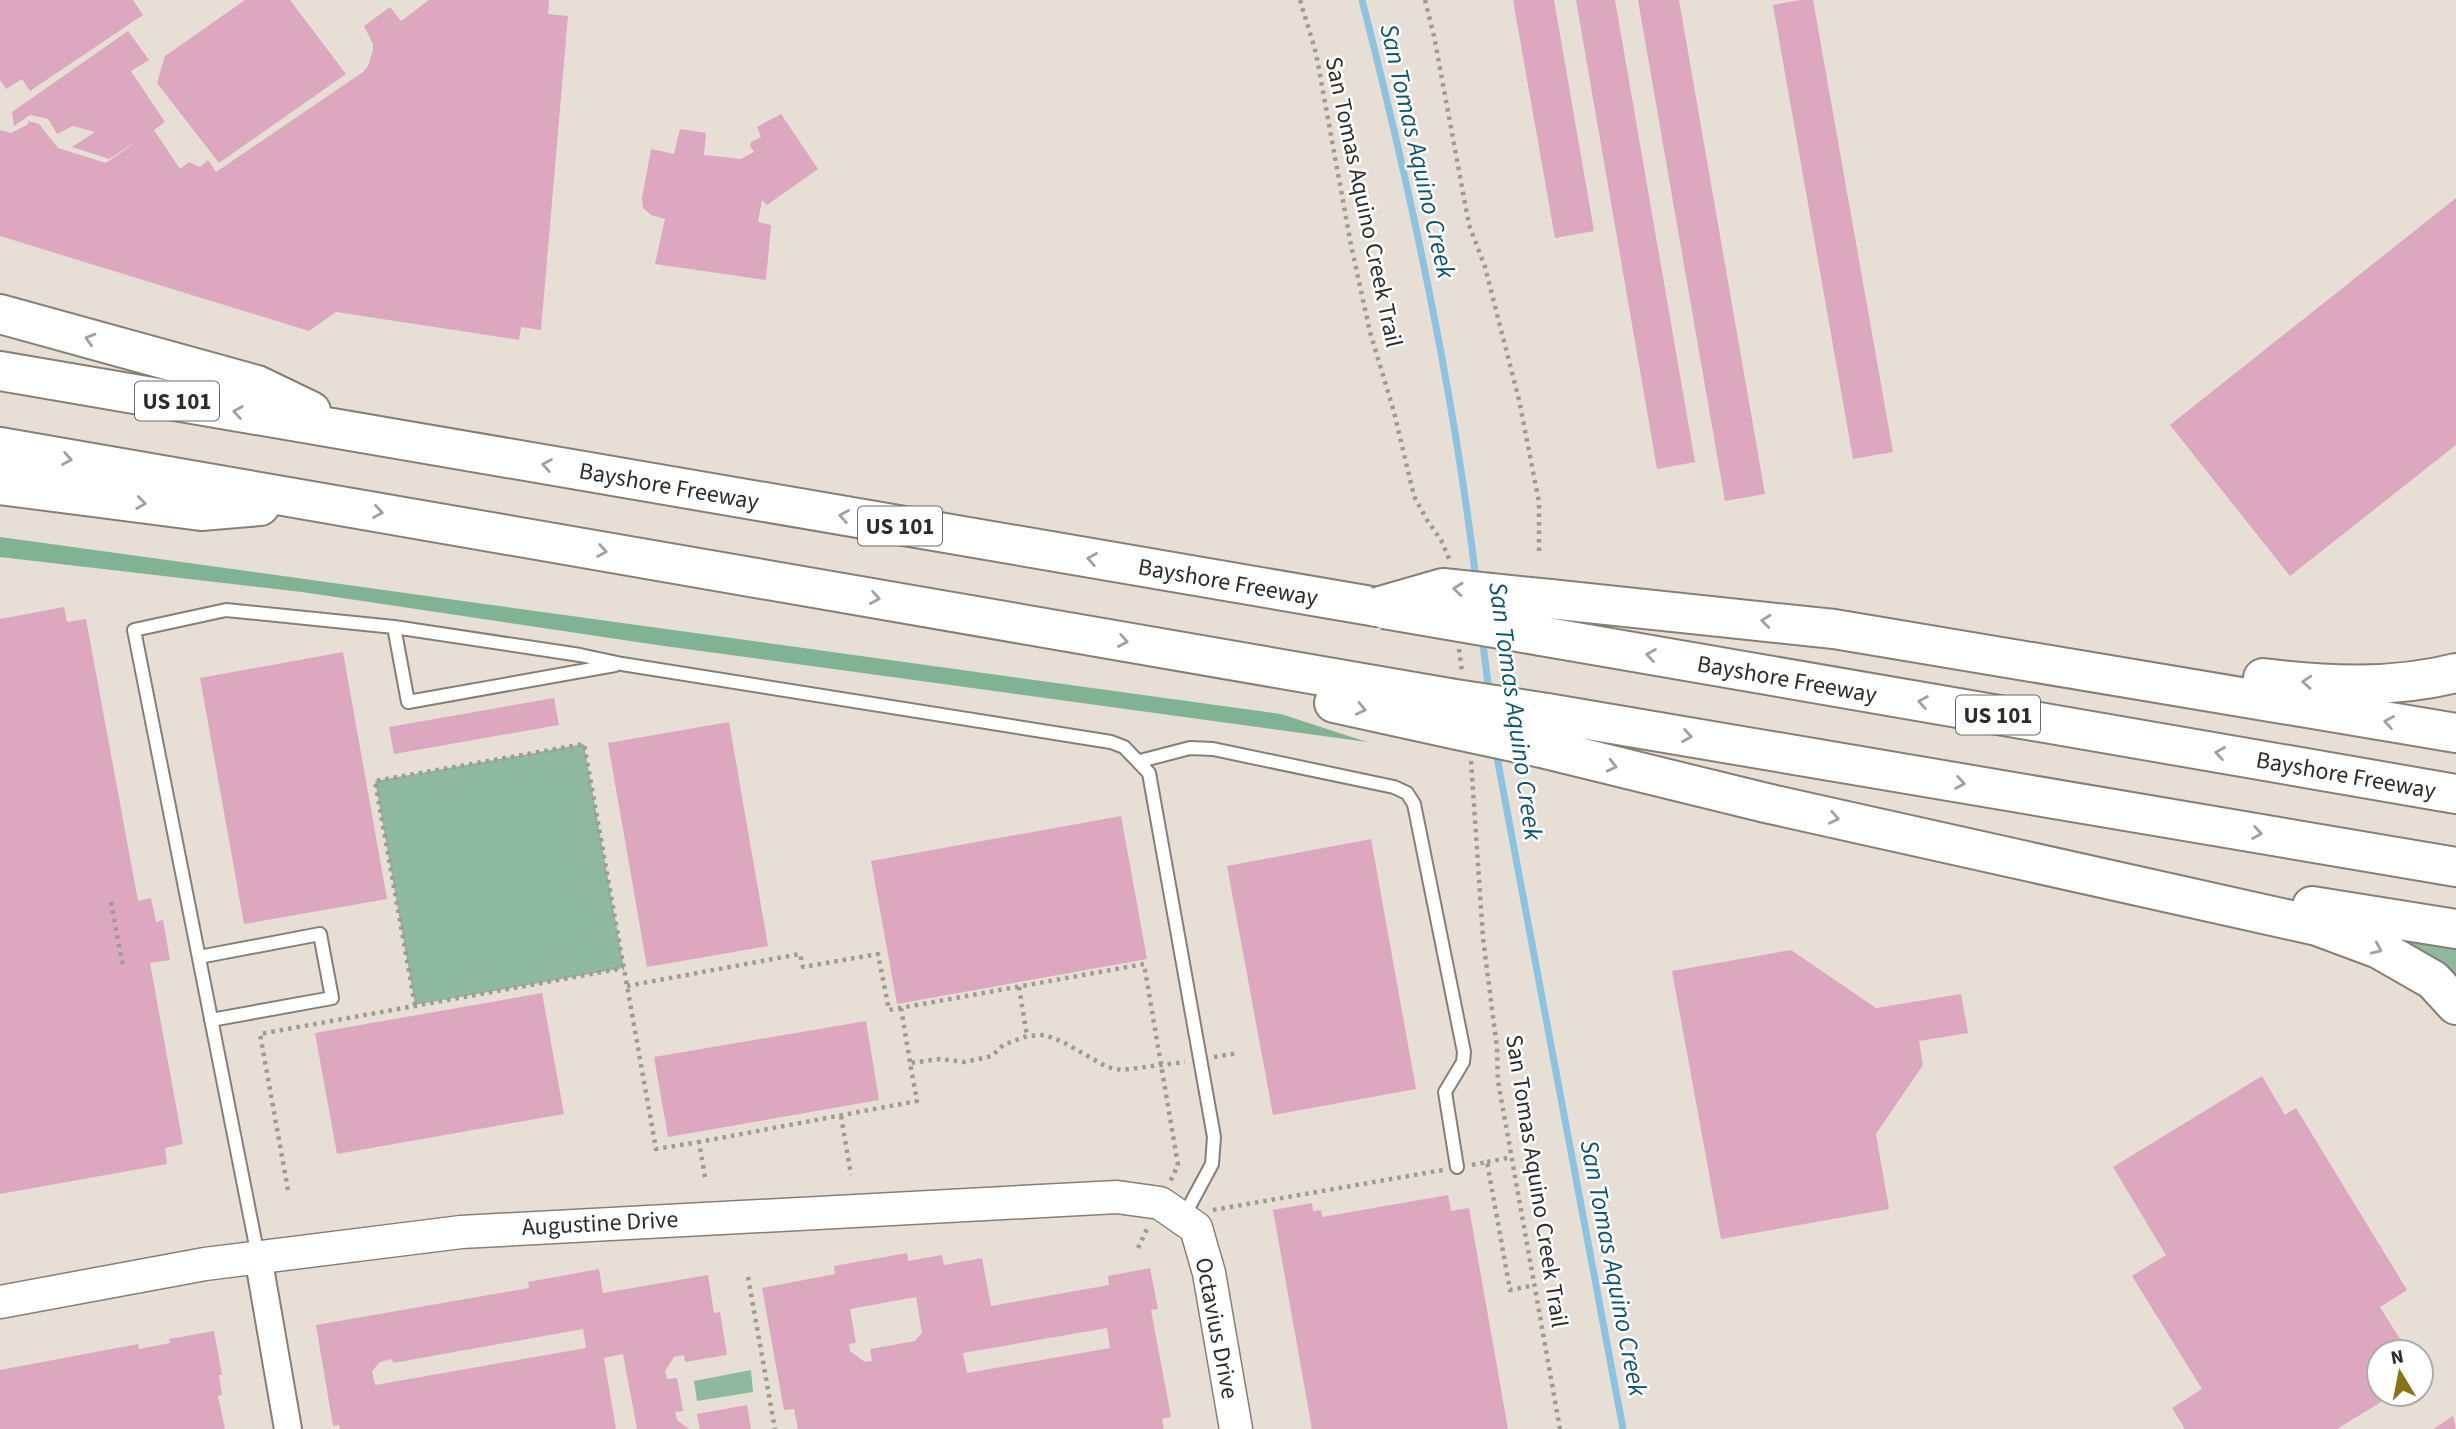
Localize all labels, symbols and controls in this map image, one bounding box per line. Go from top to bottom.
water label: San Tomas Aquino Creek [1370,20,1465,283]
street label: San Tomas Aquino Creek Trail [1316,54,1411,351]
one-way arrow [84,333,96,348]
road number: US 101 [135,382,219,420]
one-way arrow [232,405,244,420]
one-way arrow [61,451,73,466]
street label: Bayshore Freeway [576,453,762,520]
one-way arrow [541,458,553,473]
one-way arrow [135,496,146,511]
one-way arrow [372,504,384,519]
road number: US 101 [858,506,942,546]
one-way arrow [838,509,849,524]
one-way arrow [596,543,608,558]
street label: Bayshore Freeway [1135,549,1321,616]
one-way arrow [1086,552,1098,567]
water label: San Tomas Aquino Creek [1479,580,1552,843]
one-way arrow [1452,582,1463,597]
one-way arrow [869,590,880,605]
one-way arrow [1760,614,1771,629]
one-way arrow [1117,633,1129,648]
street label: Bayshore Freeway [1694,646,1880,713]
one-way arrow [1645,648,1657,663]
one-way arrow [2301,675,2312,690]
one-way arrow [1917,695,1929,710]
road number: US 101 [1956,695,2040,734]
one-way arrow [1355,700,1367,715]
one-way arrow [2383,715,2395,730]
one-way arrow [1681,728,1693,743]
street label: Bayshore Freeway [2253,742,2439,809]
one-way arrow [2214,746,2226,761]
one-way arrow [1606,758,1618,772]
one-way arrow [1954,775,1966,790]
one-way arrow [1828,809,1840,824]
one-way arrow [2251,825,2262,840]
one-way arrow [2370,941,2382,955]
street label: San Tomas Aquino Creek Trail [1496,1032,1577,1330]
water label: San Tomas Aquino Creek [1571,1137,1657,1400]
street label: Augustine Drive [521,1202,679,1245]
street label: Octavius Drive [1186,1254,1247,1402]
north arrow [2365,1338,2435,1408]
text: N [2389,1343,2406,1372]

